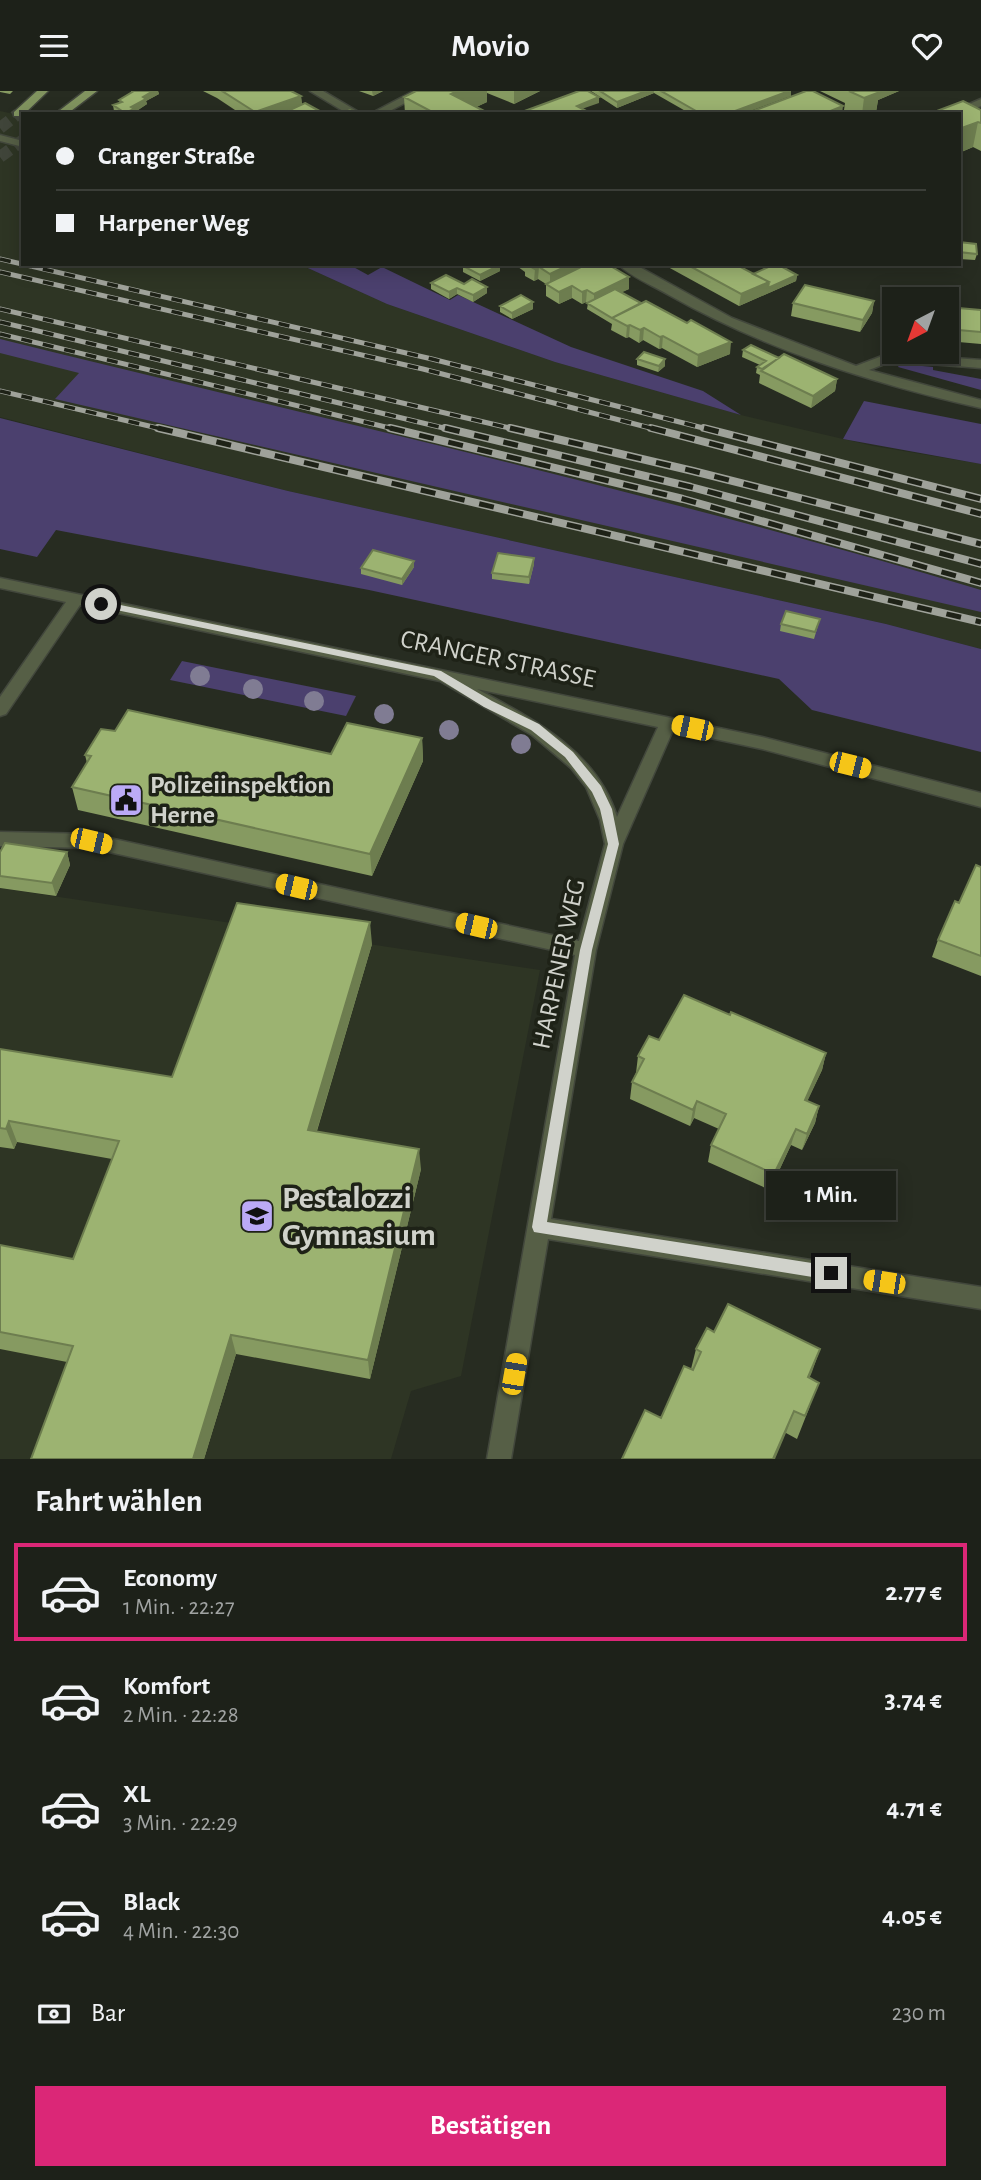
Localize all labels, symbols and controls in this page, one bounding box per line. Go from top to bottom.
icon: menu [35,27,73,65]
icon: heart [908,27,946,65]
text: Movio [451,30,530,62]
text: Cranger Straße [98,143,255,169]
text: Harpener Weg [98,210,249,236]
north arrow [882,287,959,364]
map controls [882,287,959,364]
route start [85,588,117,620]
street label: CRANGER STRASSE [398,626,598,692]
car [670,713,715,743]
car [828,750,873,780]
place label: Polizeiinspektion Herne [150,772,331,828]
public building icon: Polizeiinspektion Herne [107,781,145,819]
car [69,826,114,856]
car [274,872,319,902]
street label: HARPENER WEG [528,877,590,1051]
car [454,911,499,941]
callout: 1 Min. [766,1171,896,1221]
place label: Pestalozzi Gymnasium [282,1182,436,1251]
text: 1 Min. [804,1184,858,1207]
school or university icon: Pestalozzi Gymnasium [238,1197,276,1235]
route end [815,1257,847,1289]
car [862,1268,907,1296]
car [501,1351,528,1397]
text: Fahrt wählen [35,1485,203,1517]
icon: car [39,1561,102,1624]
text: Economy [123,1565,217,1591]
text: 2.77 € [885,1579,942,1605]
text: 1 Min. · 22:27 [123,1596,235,1619]
icon: car [39,1669,102,1732]
text: Komfort [123,1673,210,1699]
text: 3.74 € [884,1687,942,1713]
text: 2 Min. · 22:28 [123,1704,239,1727]
icon: car [39,1777,102,1840]
text: XL [123,1781,150,1807]
text: 4.71 € [886,1795,942,1821]
text: 3 Min. · 22:29 [123,1812,237,1835]
icon: car [39,1885,102,1948]
text: Black [123,1889,180,1915]
text: 4.05 € [882,1903,942,1929]
text: 4 Min. · 22:30 [123,1920,239,1943]
icon: cash [35,1995,73,2033]
text: Bar [91,2000,125,2026]
text: 230 m [892,2002,946,2025]
button: Bestätigen [35,2086,946,2166]

